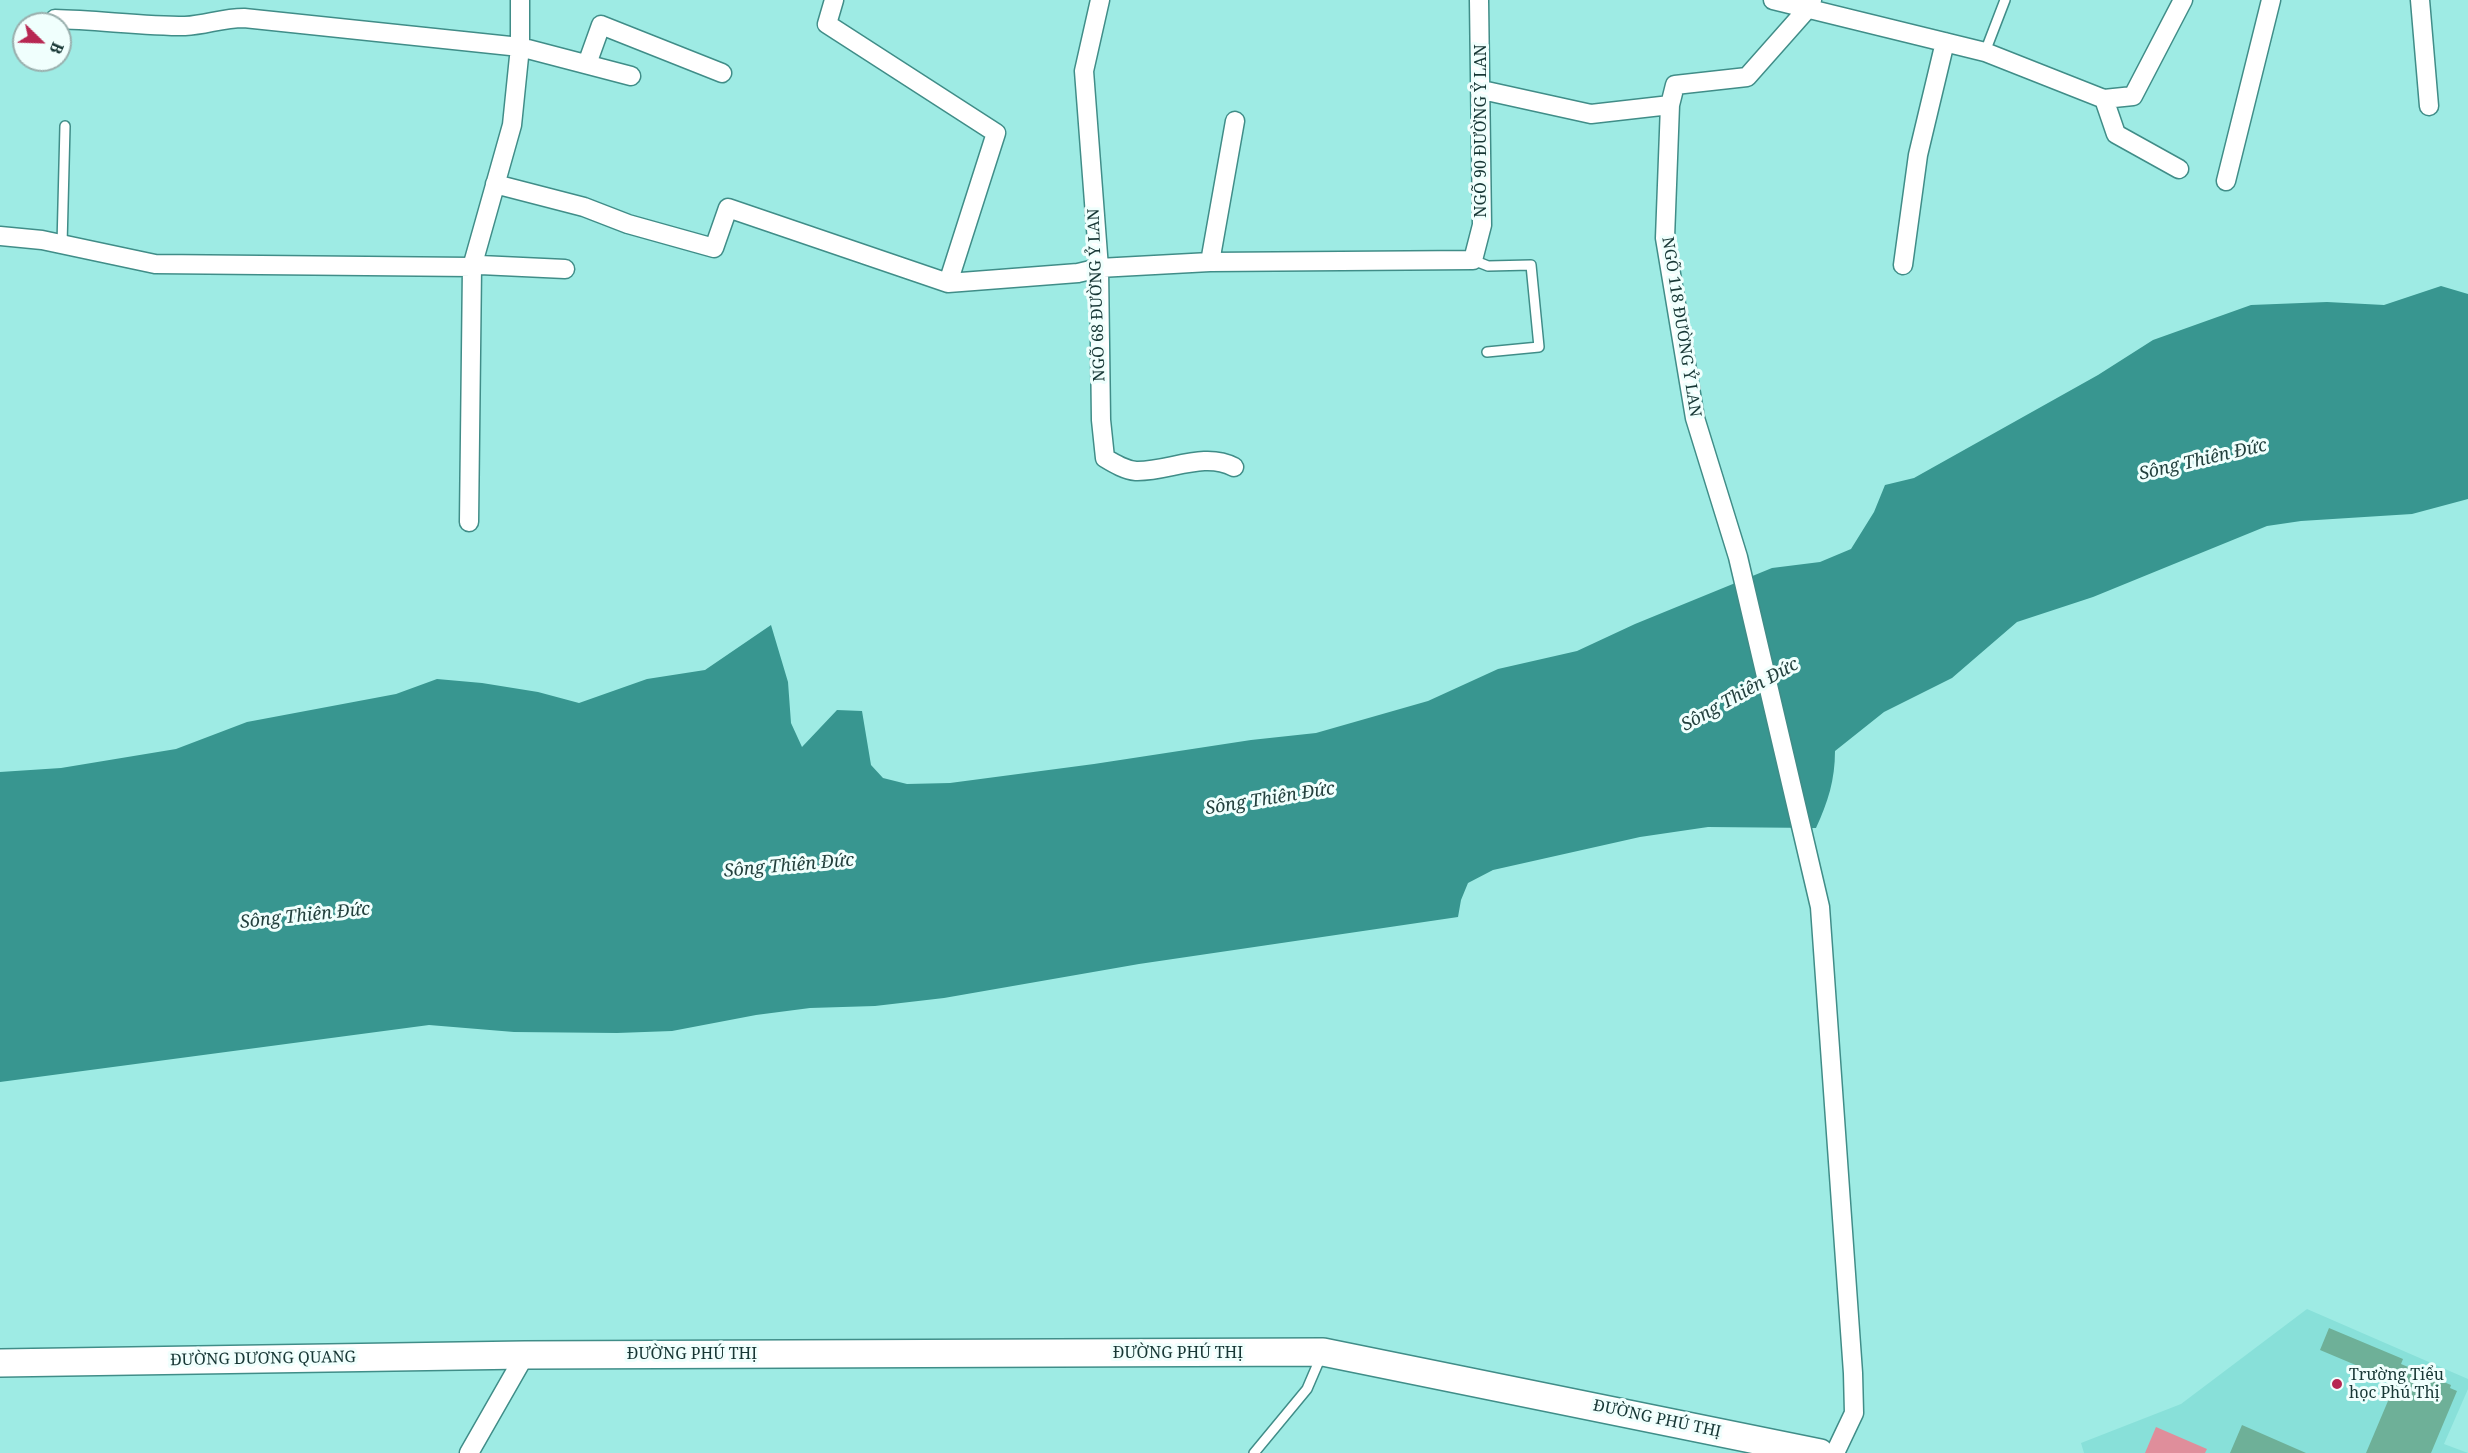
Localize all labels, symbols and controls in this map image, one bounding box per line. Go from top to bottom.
north arrow [12,12,72,72]
text: B [45,39,69,57]
street label: NGÕ 90 ĐƯỜNG Ỷ LAN [1471,44,1491,218]
street label: NGÕ 68 ĐƯỜNG Ỷ LAN [1084,208,1110,382]
street label: NGÕ 118 ĐƯỜNG Ỷ LAN [1657,235,1705,419]
water label: Sông Thiên Đức [2137,435,2269,485]
water label: Sông Thiên Đức [1678,654,1802,736]
water label: Sông Thiên Đức [1204,778,1336,820]
water label: Sông Thiên Đức [723,850,855,882]
water label: Sông Thiên Đức [239,898,371,934]
street label: ĐƯỜNG PHÚ THỊ [1113,1343,1243,1363]
street label: ĐƯỜNG PHÚ THỊ [627,1344,757,1364]
street label: ĐƯỜNG DƯƠNG QUANG [170,1348,356,1370]
place label: Trường Tiểu học Phú Thị [2349,1365,2444,1403]
marker: Trường Tiểu học Phú Thị [2330,1377,2344,1391]
street label: ĐƯỜNG PHÚ THỊ [1591,1396,1723,1442]

